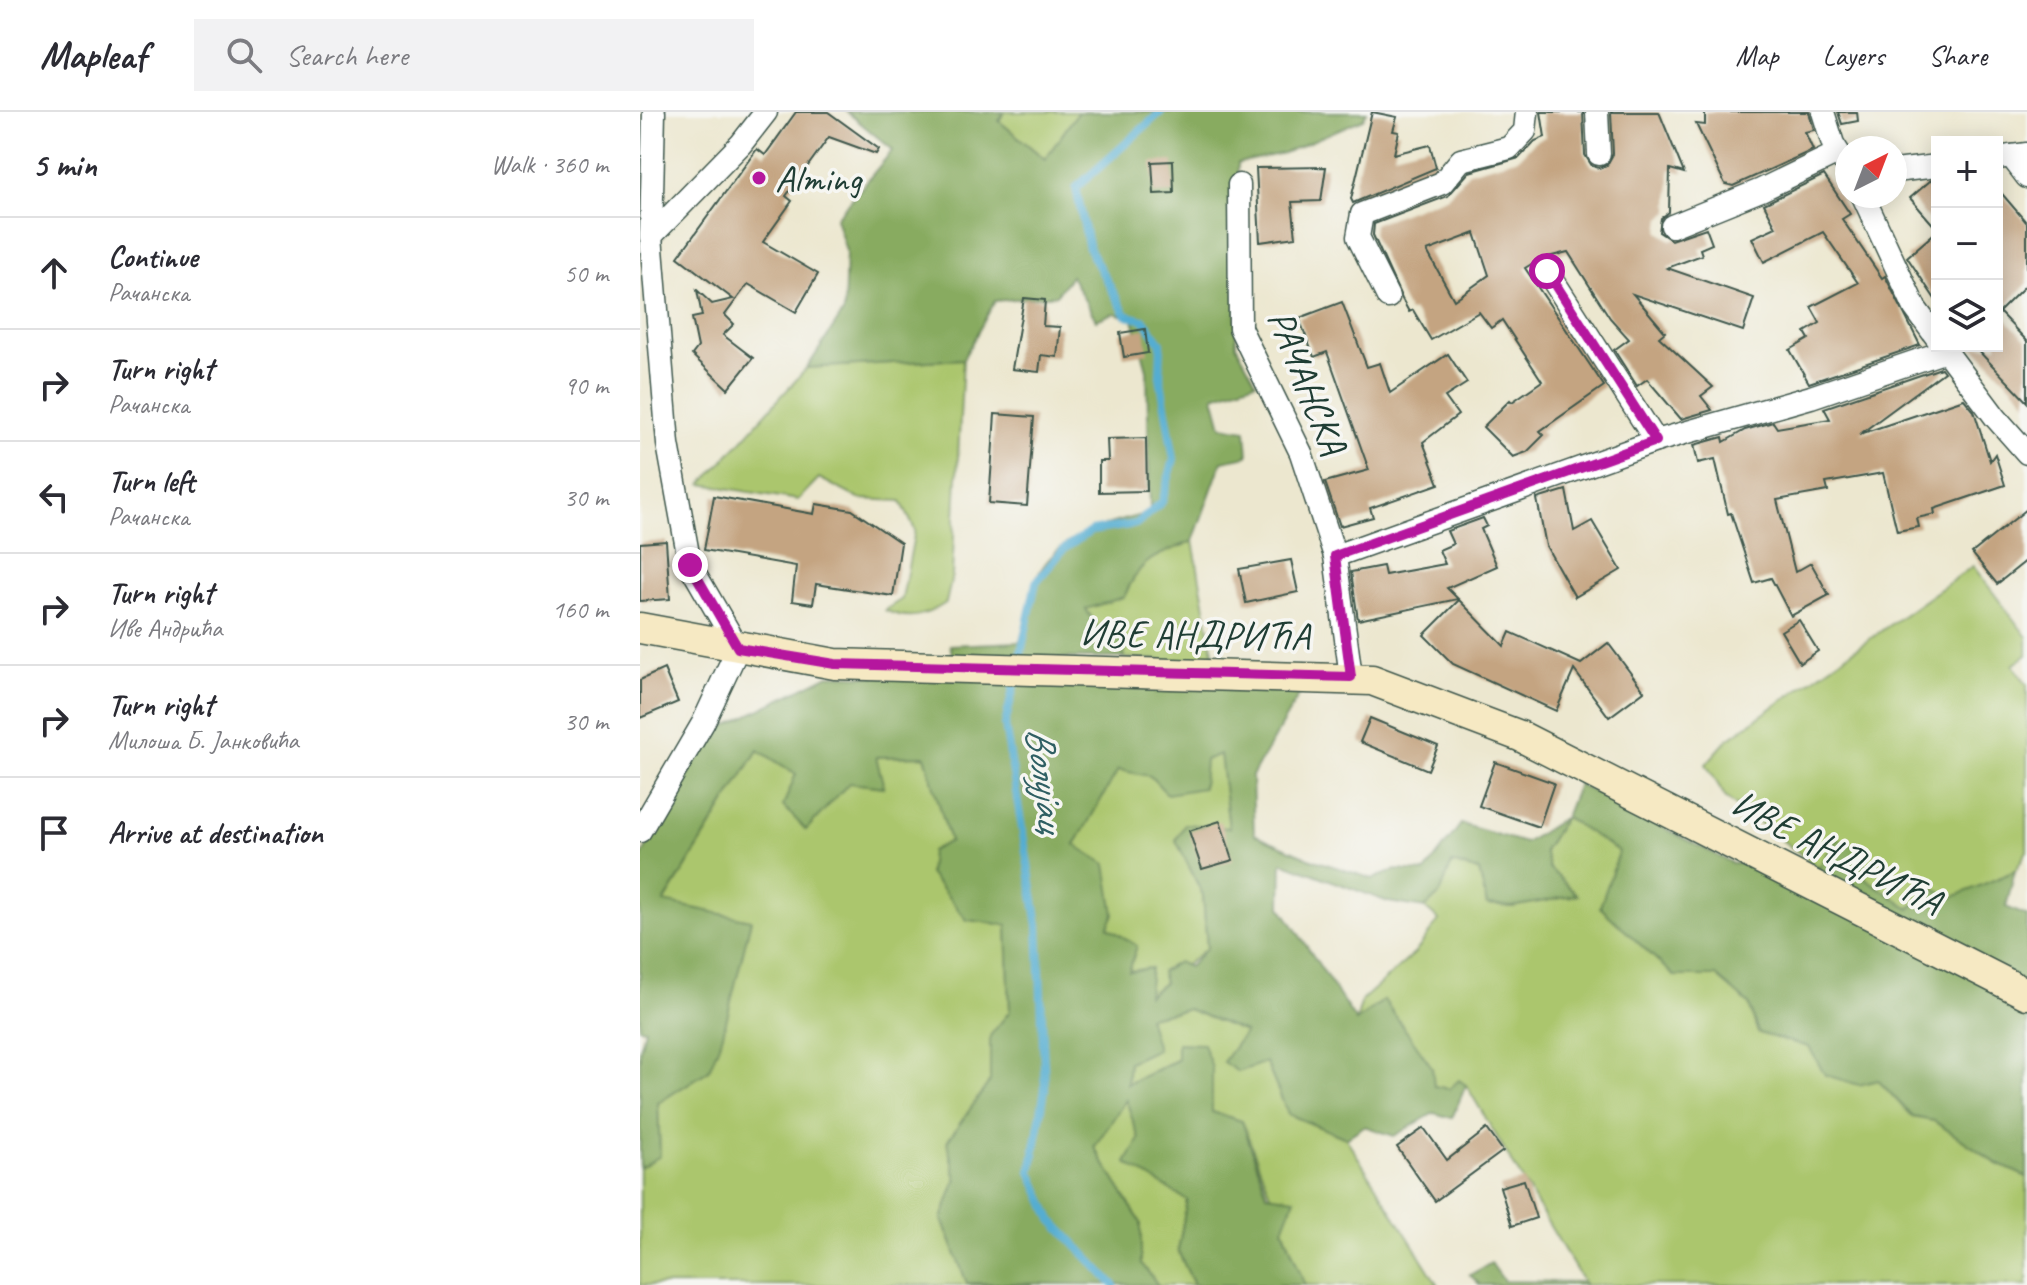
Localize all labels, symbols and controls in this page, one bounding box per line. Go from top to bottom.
search box [194,19,754,91]
text: Mapleaf [40,32,146,79]
icon: search [222,33,266,77]
text: Search here [286,36,408,74]
text: Map [1736,38,1779,73]
text: Layers [1823,38,1884,73]
text: Share [1928,38,1987,73]
north arrow [1835,136,1907,208]
map controls [1931,136,2003,352]
button: + [1931,136,2003,208]
text: 5 min [32,143,97,186]
text: Walk · 360 m [491,148,608,181]
place label: Alming [775,155,863,202]
marker: Alming [750,169,768,187]
button: − [1931,208,2003,280]
text: Continue [108,238,198,276]
icon: ahead [32,251,76,295]
route start [1529,253,1565,289]
text: 50 m [564,257,608,290]
text: Рачанска [108,276,189,309]
button: layers [1931,280,2003,352]
street label: РАЧАНСКА [1257,303,1358,462]
text: Turn right [108,350,213,388]
icon: right [32,363,76,407]
text: 90 m [564,369,608,402]
text: Рачанска [108,388,189,421]
text: Turn left [108,462,195,500]
icon: left [32,475,76,519]
text: 30 m [564,481,608,514]
text: Рачанска [108,500,189,533]
route end [672,547,708,583]
text: Turn right [108,574,213,612]
icon: right [32,587,76,631]
text: 160 m [552,593,608,626]
street label: ИВЕ АНДРИЋА [1080,609,1312,660]
text: Иве Андрића [108,612,222,645]
text: Turn right [108,686,213,724]
icon: right [32,699,76,743]
text: 30 m [564,705,608,738]
text: Милоша Б. Јанковића [108,724,299,757]
water label: Волујац [1015,724,1078,838]
street label: ИВЕ АНДРИЋА [1724,779,1951,926]
icon: arrive [32,811,76,855]
text: Arrive at destination [108,814,323,852]

